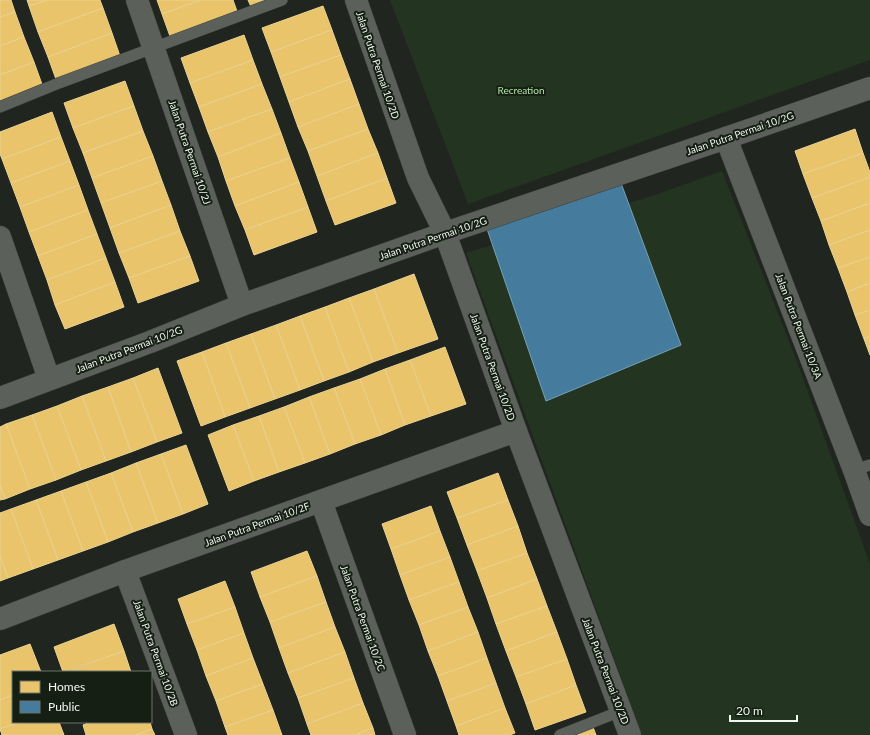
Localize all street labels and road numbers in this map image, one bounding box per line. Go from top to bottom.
street label: Jalan Putra Permai 10/2D [354,10,402,121]
street label: Jalan Putra Permai 10/2J [166,98,214,206]
street label: Jalan Putra Permai 10/2G [685,109,795,157]
street label: Jalan Putra Permai 10/2G [378,214,488,262]
street label: Jalan Putra Permai 10/3A [773,271,825,381]
street label: Jalan Putra Permai 10/2D [468,312,518,423]
street label: Jalan Putra Permai 10/2G [74,323,184,375]
street label: Jalan Putra Permai 10/2F [203,499,312,549]
street label: Jalan Putra Permai 10/2C [338,563,388,673]
street label: Jalan Putra Permai 10/2B [131,598,181,708]
street label: Jalan Putra Permai 10/2D [580,616,632,726]

